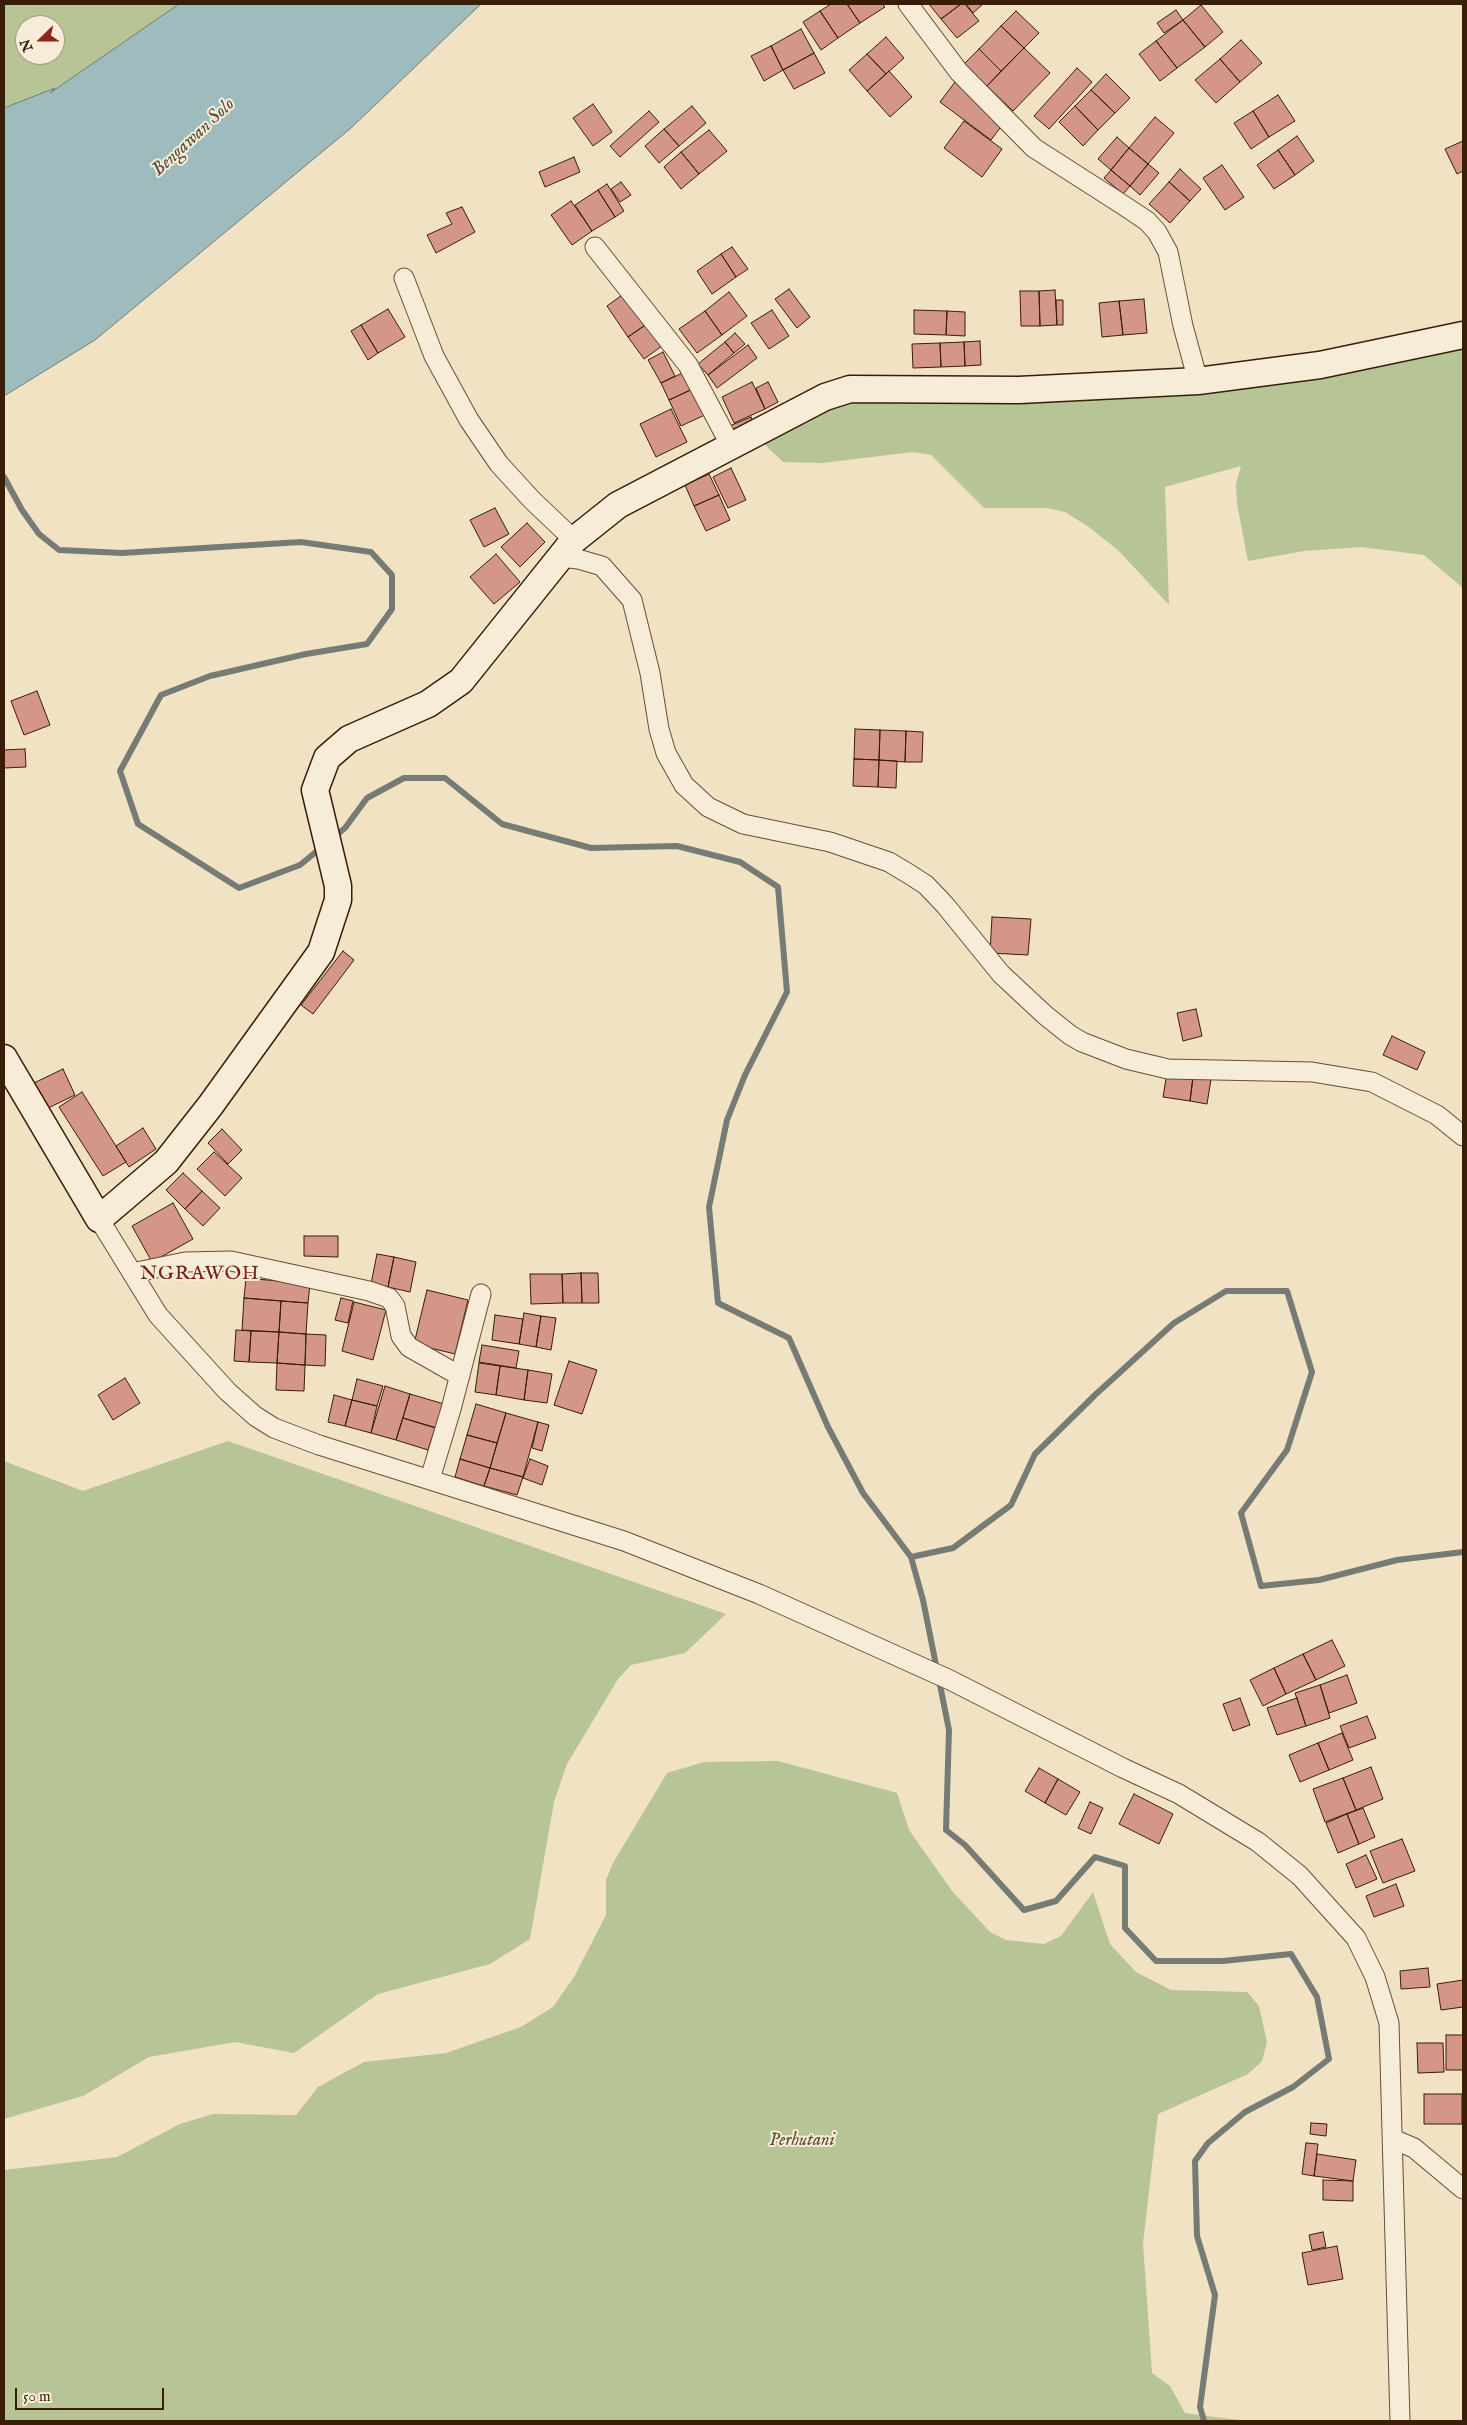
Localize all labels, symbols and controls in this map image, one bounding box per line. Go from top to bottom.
north arrow [15,15,65,65]
text: N [16,36,38,54]
water label: Bengawan Solo [148,94,240,182]
district label: NGRAWOH [139,1263,261,1287]
park label: Perhutani [769,2130,835,2152]
scale bar [18,2378,166,2410]
text: 50 m [23,2387,51,2406]

